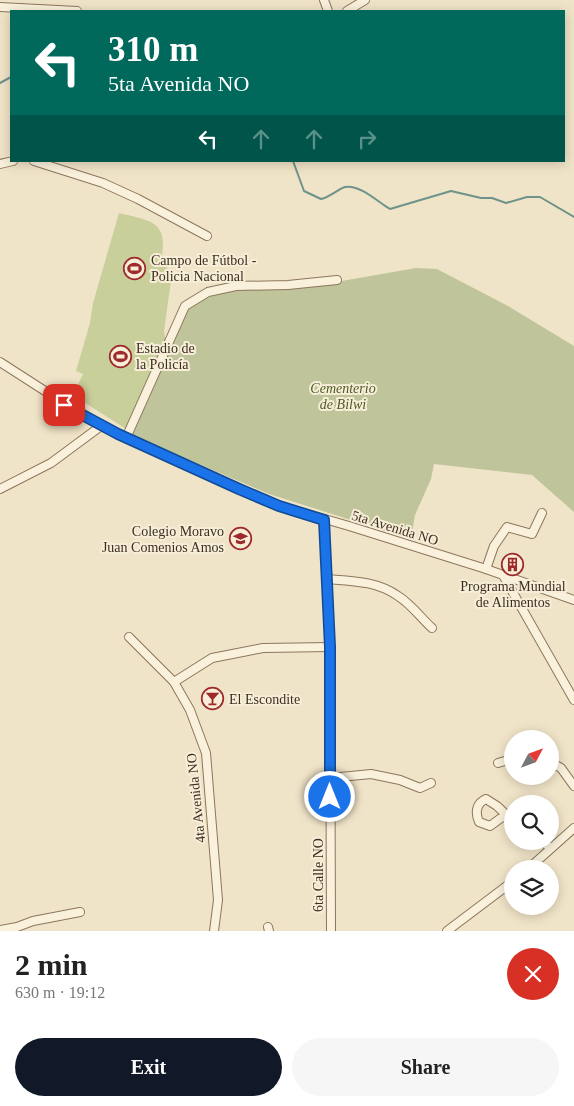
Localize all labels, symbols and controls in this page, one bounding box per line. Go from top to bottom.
icon: left [25,30,90,95]
text: 310 m [108,30,198,69]
text: 5ta Avenida NO [108,71,249,96]
icon: left [194,125,222,153]
icon: ahead [247,125,275,153]
icon: ahead [300,125,328,153]
icon: right [353,125,381,153]
place label: Campo de Fútbol - Policia Nacional [151,253,257,284]
sports icon: Campo de Fútbol - Policia Nacional [123,256,147,280]
place label: Estadio de la Policía [136,341,195,372]
sports icon: Estadio de la Policía [108,344,132,368]
park label: Cementerio de Bilwi [310,381,376,412]
pin [43,384,85,426]
icon: arrive [50,391,78,419]
street label: 5ta Avenida NO [350,508,440,548]
place label: Colegio Moravo Juan Comenios Amos [102,524,224,555]
school or university icon: Colegio Moravo Juan Comenios Amos [228,527,252,551]
building icon: Programa Mundial de Alimentos [501,552,525,576]
place label: Programa Mundial de Alimentos [460,579,566,610]
bar icon: El Escondite [201,687,225,711]
place label: El Escondite [229,692,300,707]
north arrow [504,730,559,785]
map controls [504,730,559,915]
street label: 4ta Avenida NO [184,752,208,844]
position arrow [303,770,355,822]
button: search [504,795,559,850]
street label: 6ta Calle NO [311,838,326,912]
button: layers [504,860,559,915]
text: 2 min [15,948,88,981]
button: close [507,948,559,1000]
text: 630 m · 19:12 [15,984,105,1001]
button: Exit [15,1038,282,1096]
button: Share [292,1038,559,1096]

